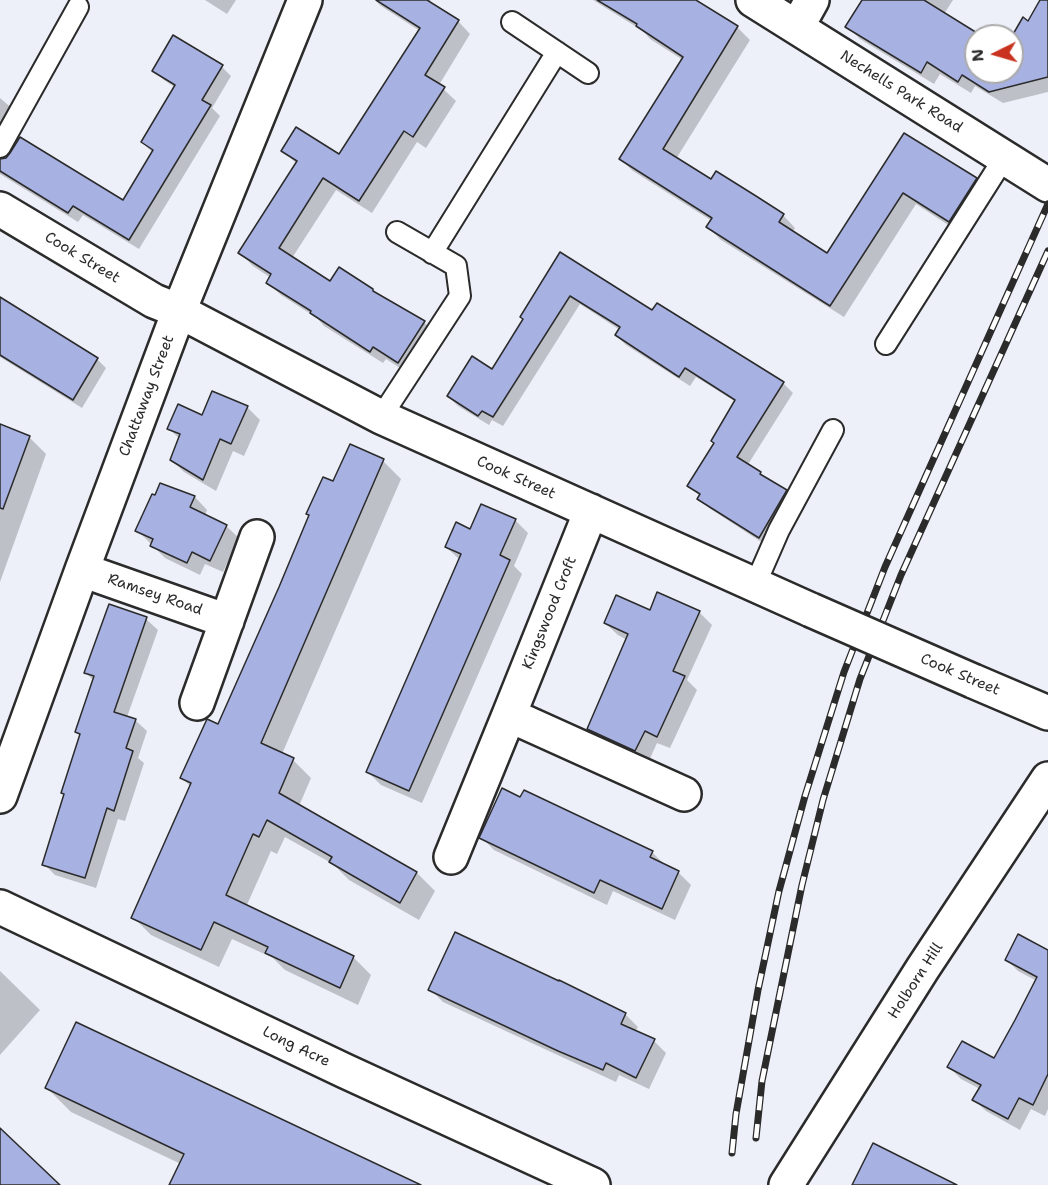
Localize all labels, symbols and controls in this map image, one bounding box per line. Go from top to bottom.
north arrow [964,24,1024,84]
street label: Nechells Park Road [836,47,966,137]
text: N [967,48,989,63]
street label: Cook Street [41,228,123,288]
street label: Chattaway Street [116,333,178,459]
street label: Cook Street [474,453,558,503]
street label: Kingswood Croft [519,554,581,672]
street label: Ramsey Road [105,570,205,620]
street label: Cook Street [917,650,1003,700]
street label: Holborn Hill [885,940,947,1022]
street label: Long Acre [259,1023,333,1071]

